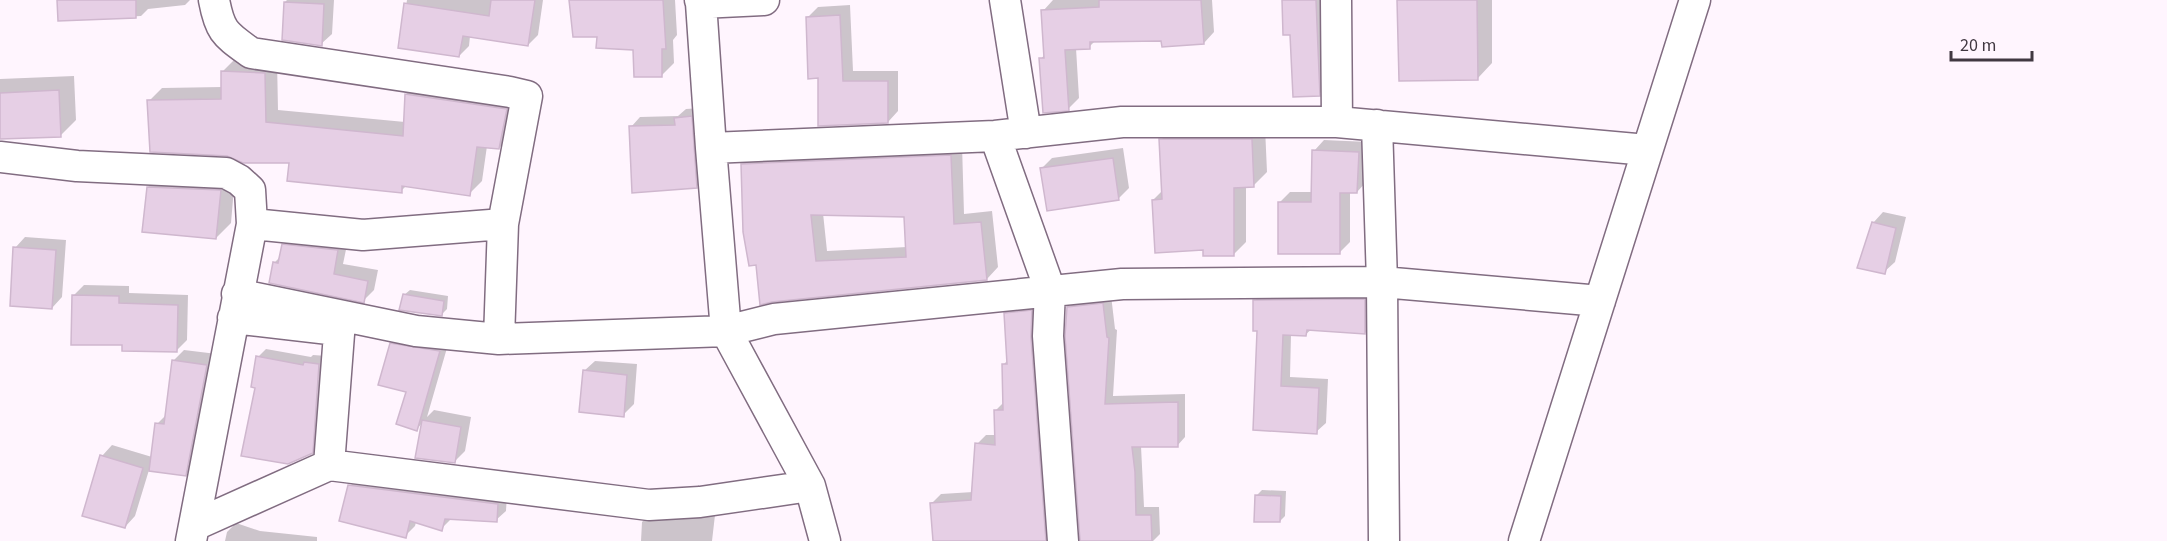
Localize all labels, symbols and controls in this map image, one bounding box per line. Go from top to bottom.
scale bar [1951,24,2032,62]
text: 20 m [1960,33,1996,58]

